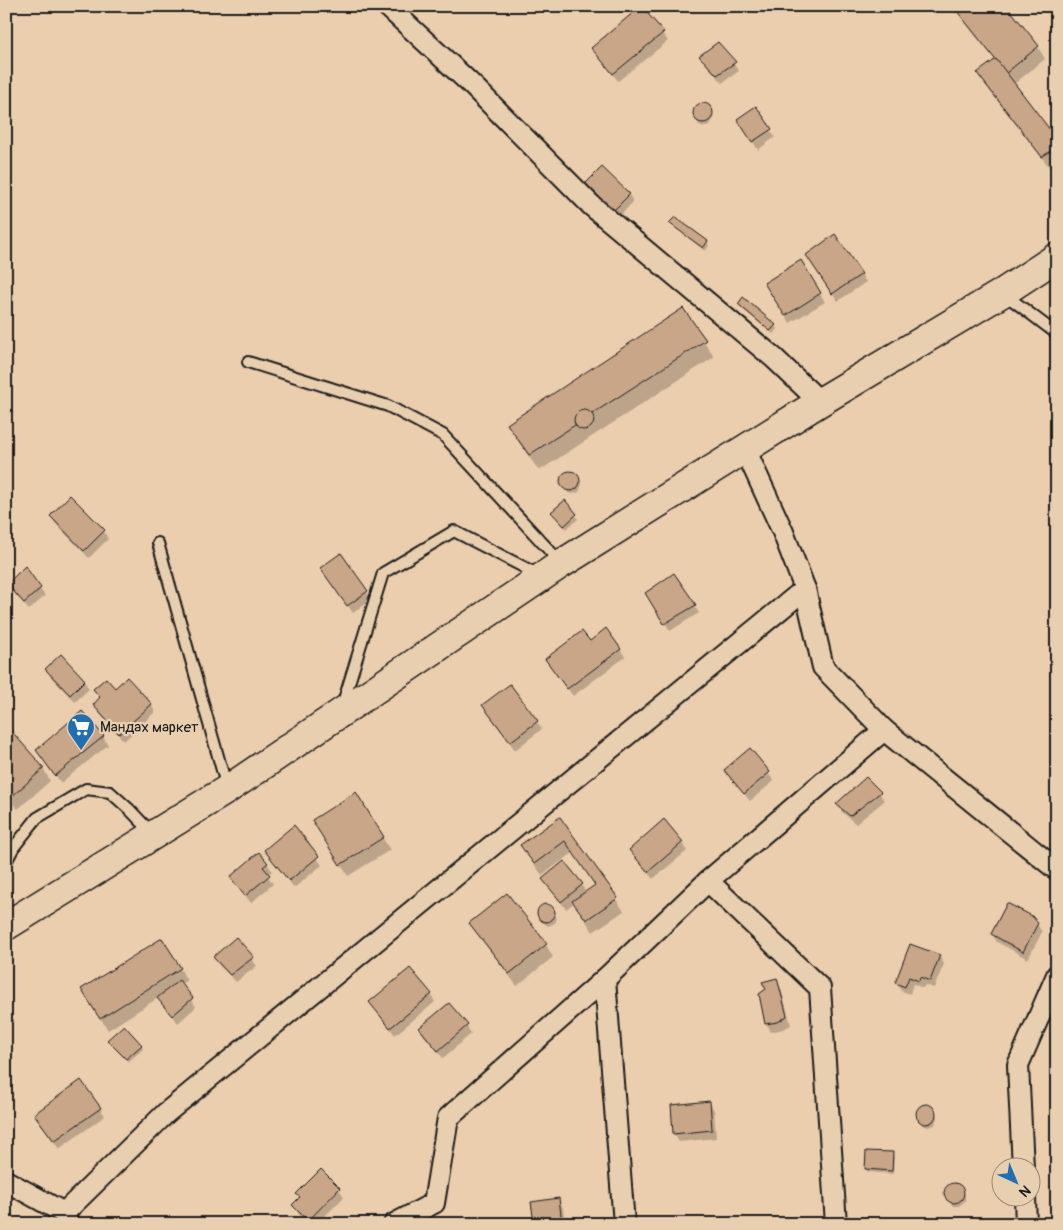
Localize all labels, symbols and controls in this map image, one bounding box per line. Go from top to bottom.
supermarket icon: Мандах маркет [66,712,96,751]
place label: Мандах маркет [100,718,199,737]
north arrow [990,1158,1040,1208]
text: N [1015,1182,1034,1200]

